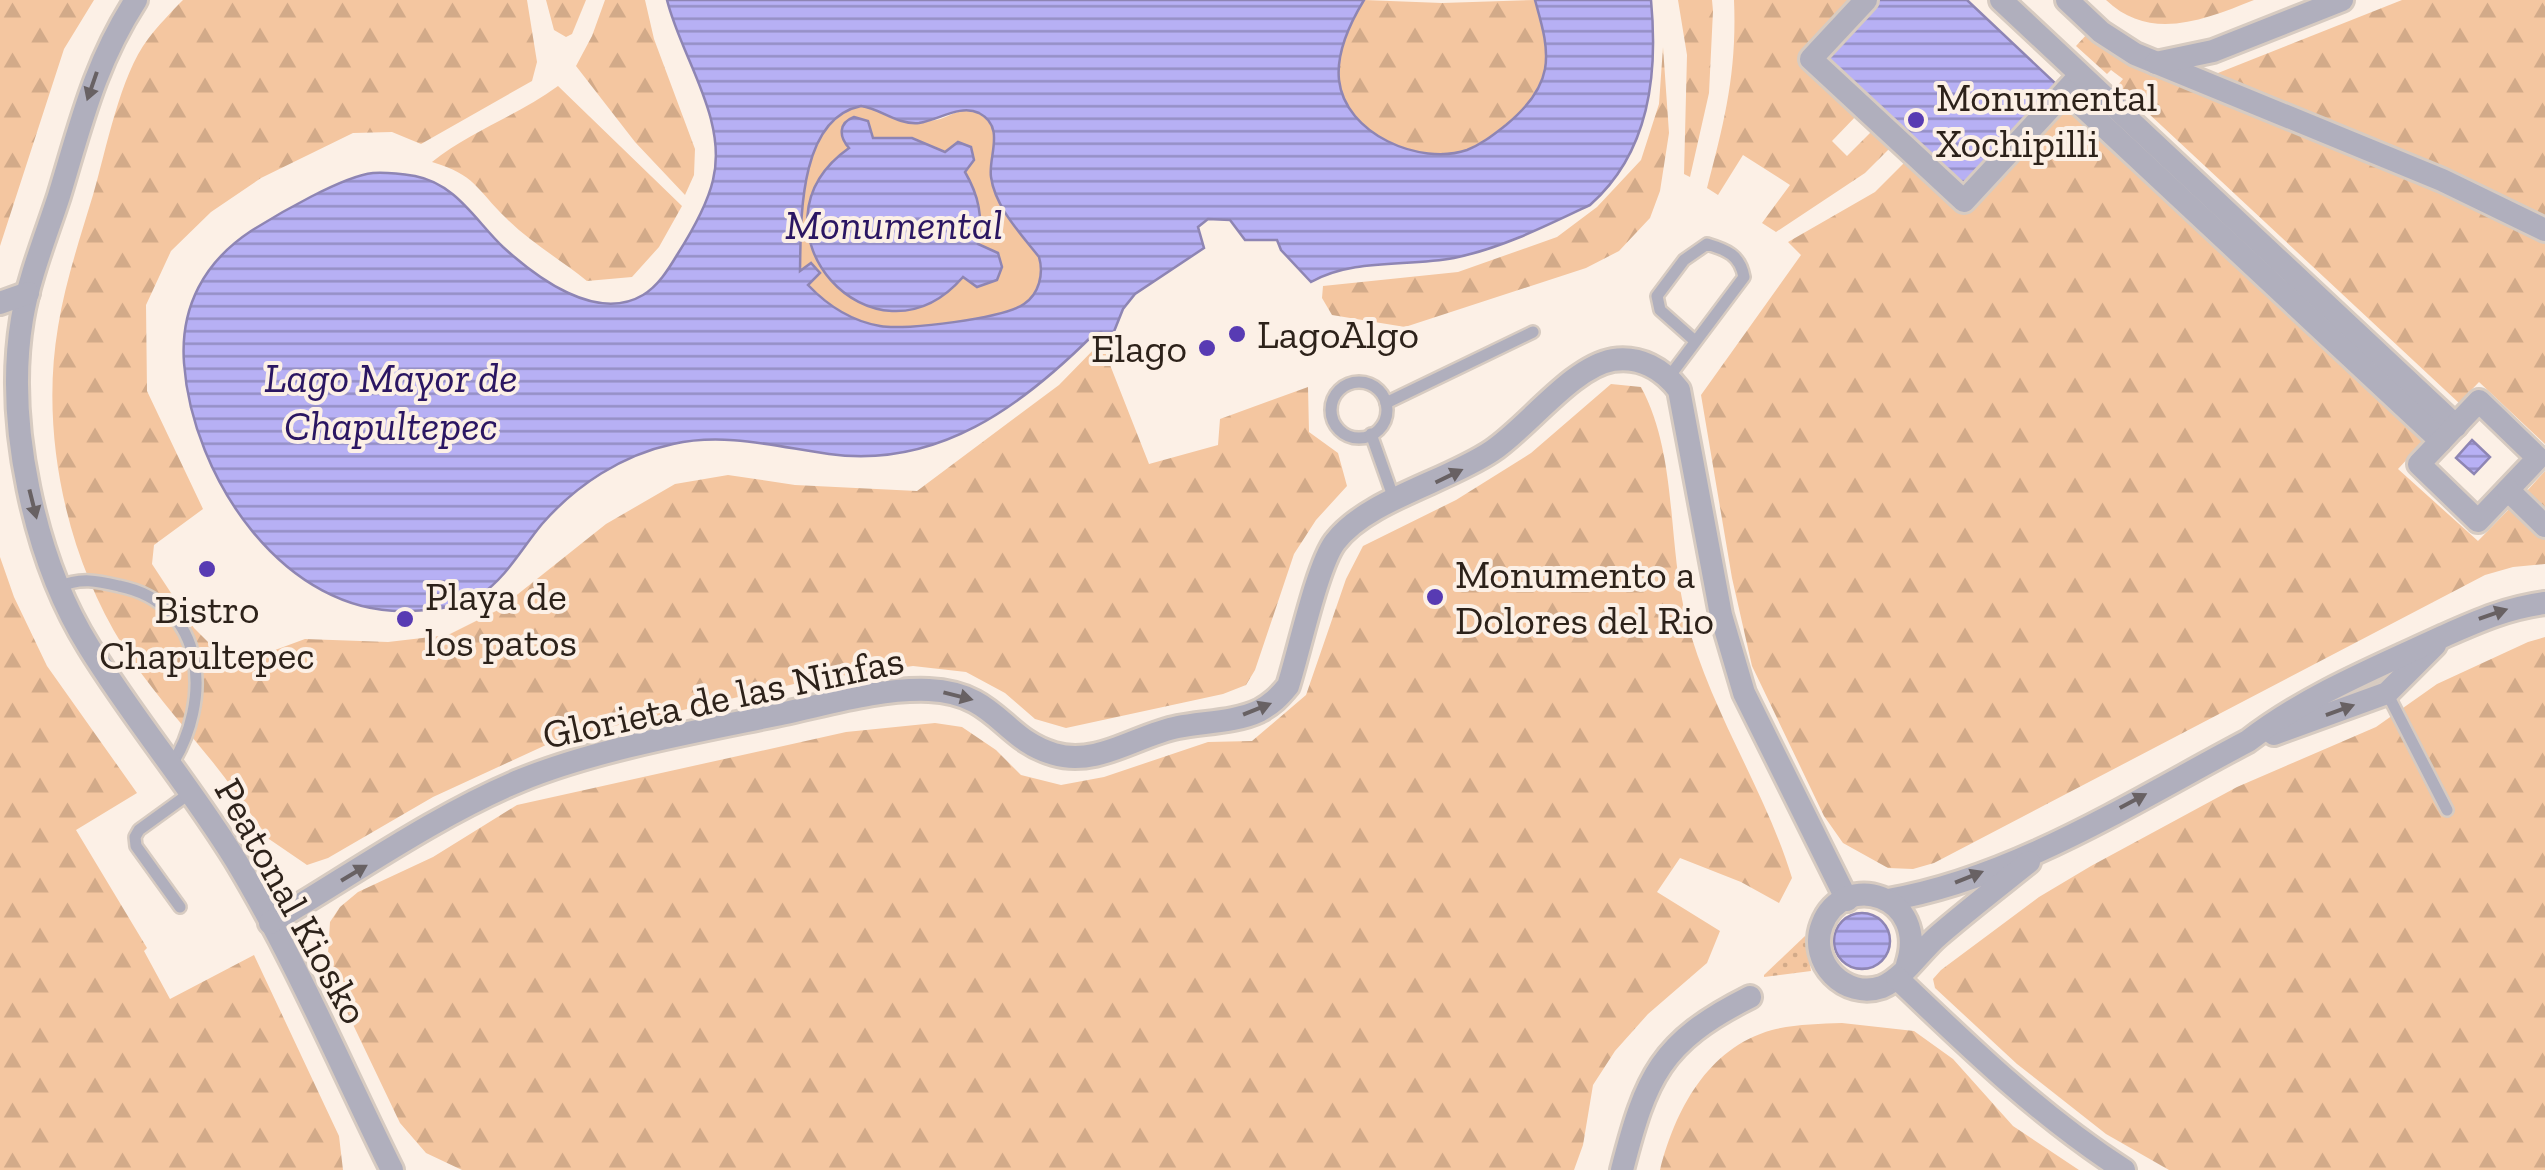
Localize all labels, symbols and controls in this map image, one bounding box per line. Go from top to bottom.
one-way arrow [84,72,99,102]
place label: Monumental Xochipilli [1936,73,2157,167]
marker: Monumental Xochipilli [1905,109,1927,131]
water label: Monumental [785,199,1003,250]
place label: LagoAlgo [1257,310,1419,358]
marker: LagoAlgo [1226,323,1248,345]
place label: Elago [1091,324,1187,372]
marker: Elago [1196,337,1218,359]
water label: Lago Mayor de Chapultepec [264,352,518,451]
one-way arrow [1434,467,1463,484]
one-way arrow [26,489,41,520]
place label: Monumento a Dolores del Rio [1455,550,1714,644]
marker: Bistro Chapultepec [196,558,218,580]
place label: Playa de los patos [425,572,577,666]
place label: Bistro Chapultepec [99,585,315,679]
marker: Monumento a Dolores del Rio [1424,586,1446,608]
one-way arrow [2479,606,2509,621]
marker: Playa de los patos [394,608,416,630]
street label: Glorieta de las Ninfas [538,635,908,759]
one-way arrow [943,689,974,704]
one-way arrow [1242,701,1272,716]
one-way arrow [2325,702,2355,717]
street label: Peatonal Kiosko [205,770,379,1032]
one-way arrow [2118,793,2147,810]
one-way arrow [340,865,368,882]
one-way arrow [1954,869,1984,885]

